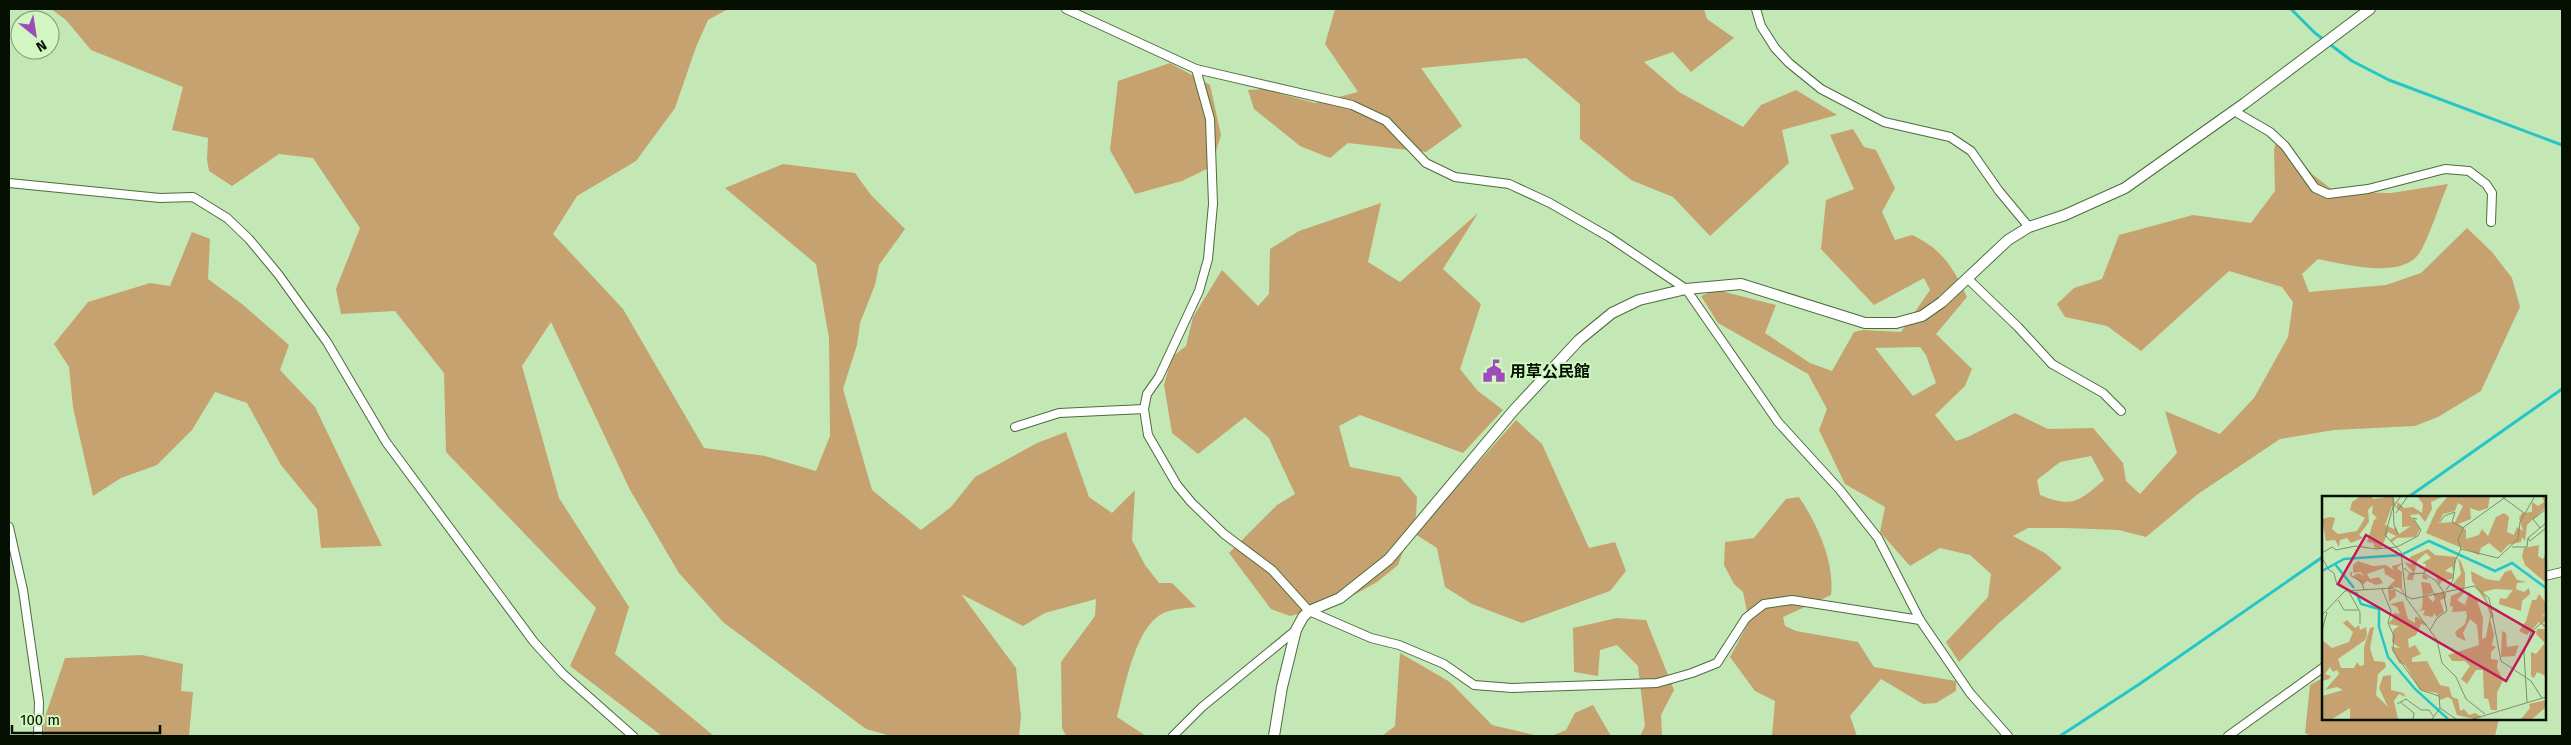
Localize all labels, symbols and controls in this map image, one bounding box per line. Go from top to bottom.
north arrow [10,10,60,60]
text: N [33,36,50,56]
public building icon: 用草公民館 [1481,358,1507,384]
place label: 用草公民館 [1510,362,1590,381]
inset map [2322,496,2546,720]
scale bar [12,702,160,734]
text: 100 m [20,711,60,729]

